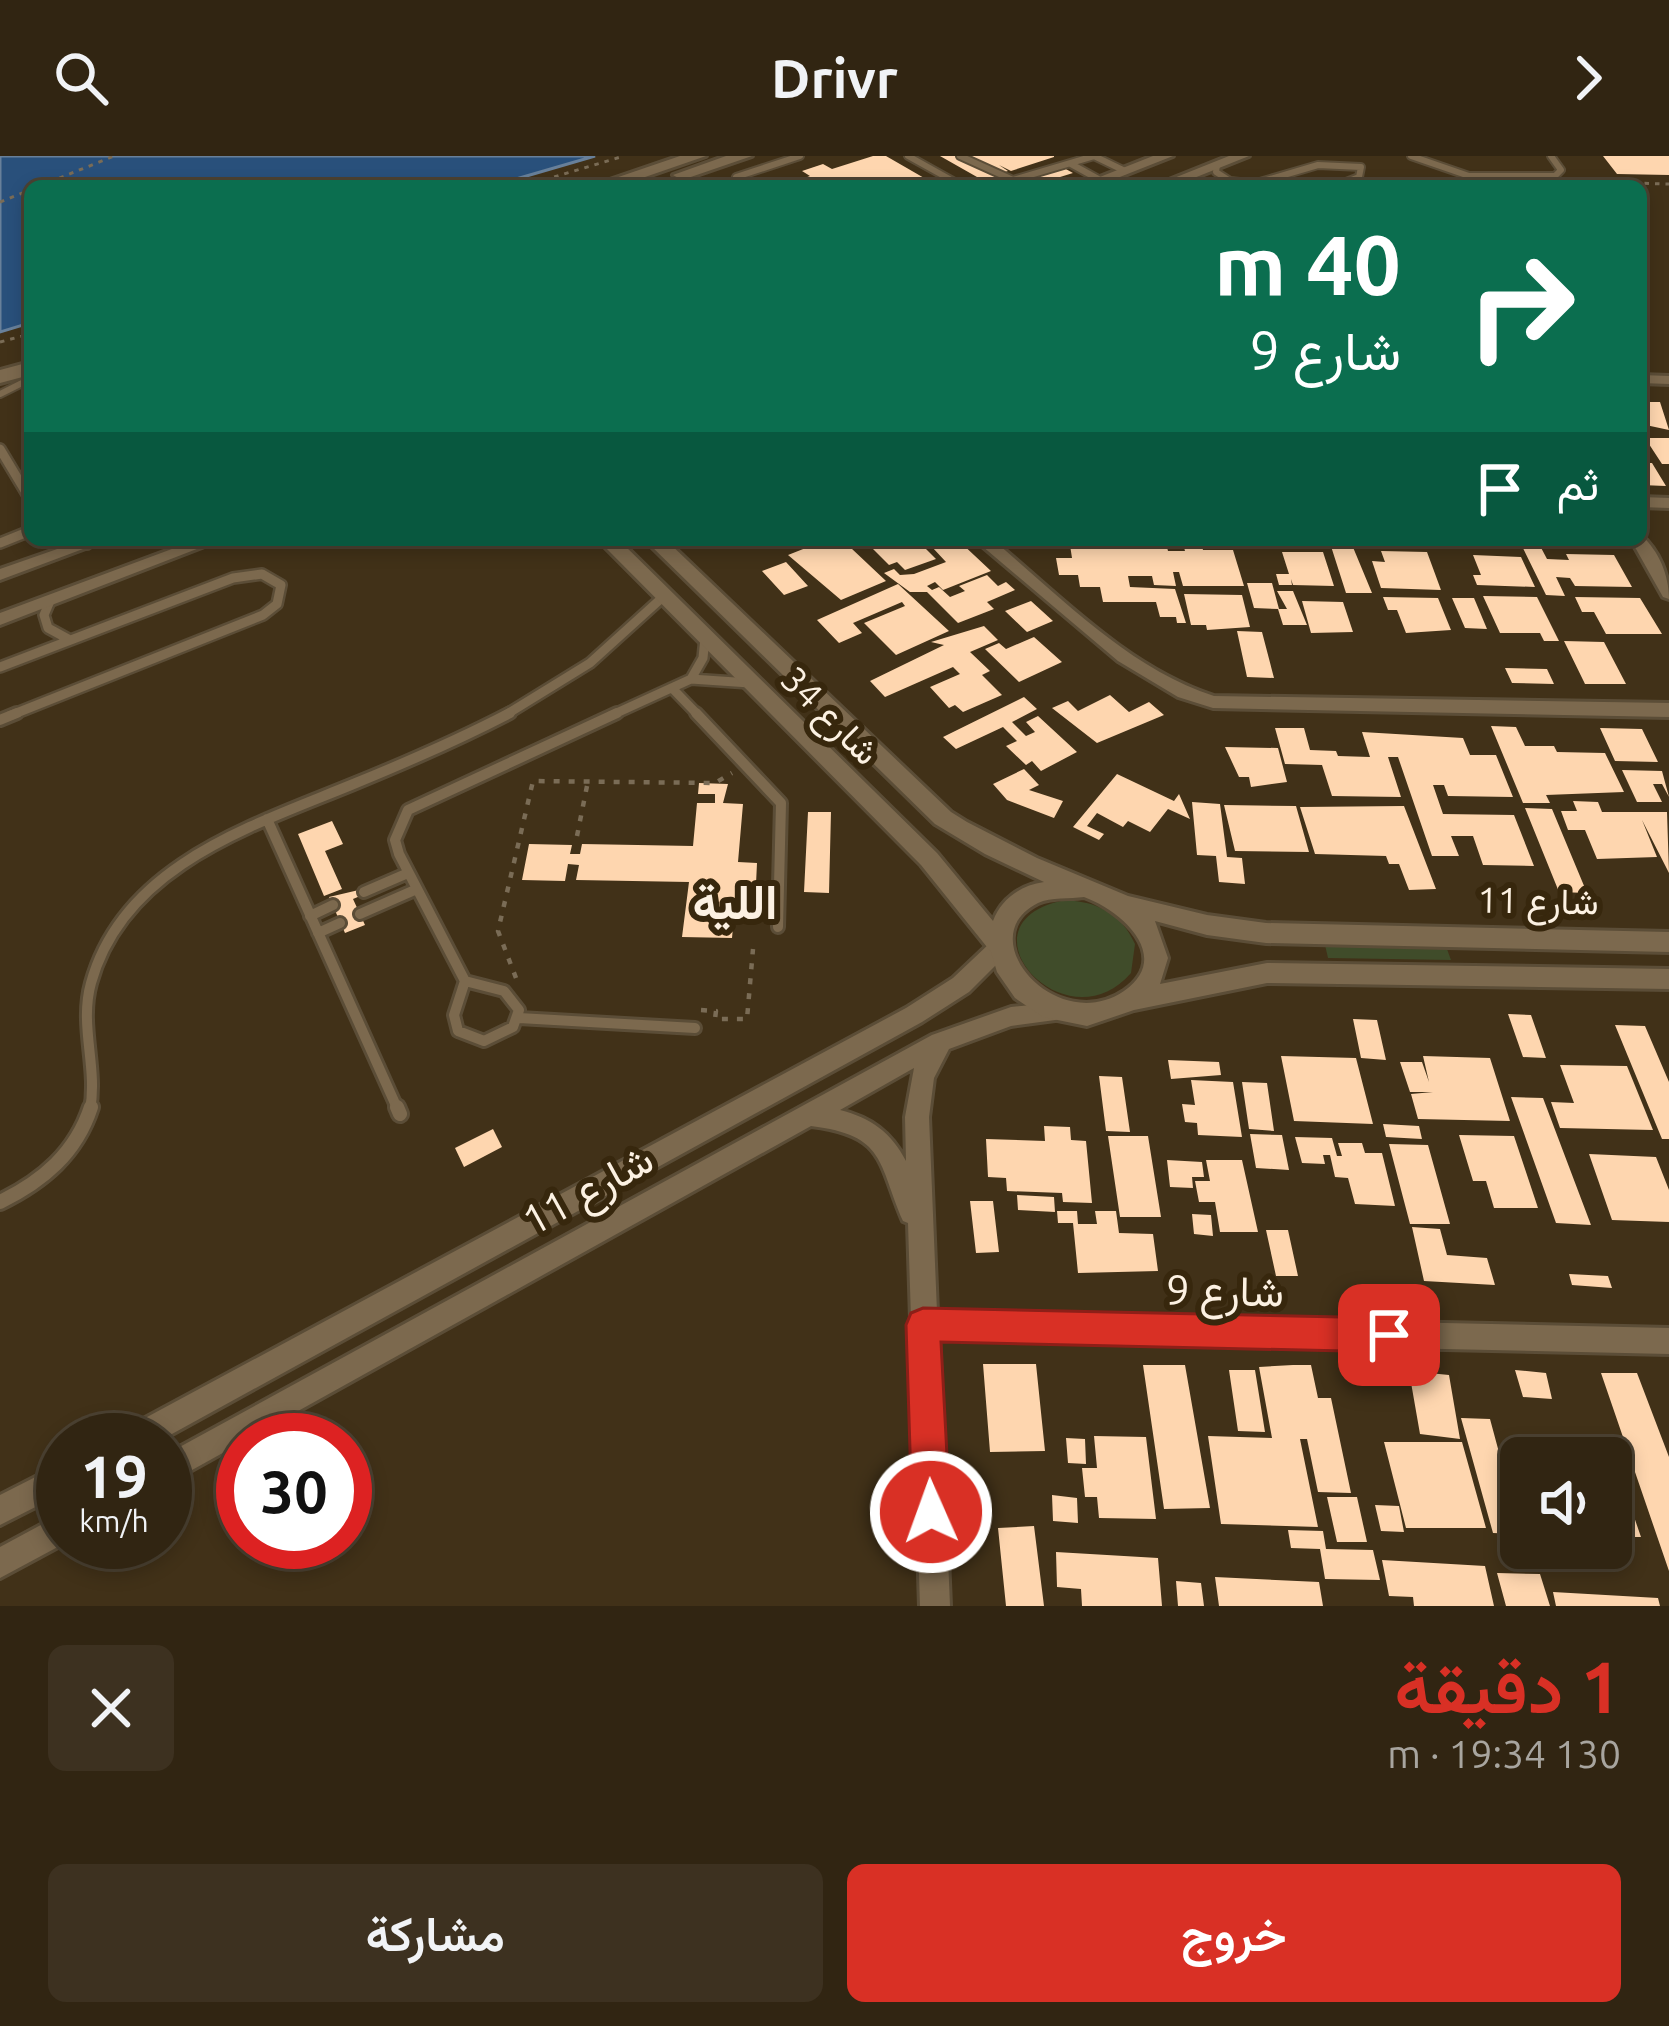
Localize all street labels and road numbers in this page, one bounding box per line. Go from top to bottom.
street label: شارع 34 [770,658,888,776]
street label: شارع 11 [1477,878,1599,927]
street label: شارع 11 [514,1134,663,1249]
street label: شارع 9 [1166,1265,1284,1321]

